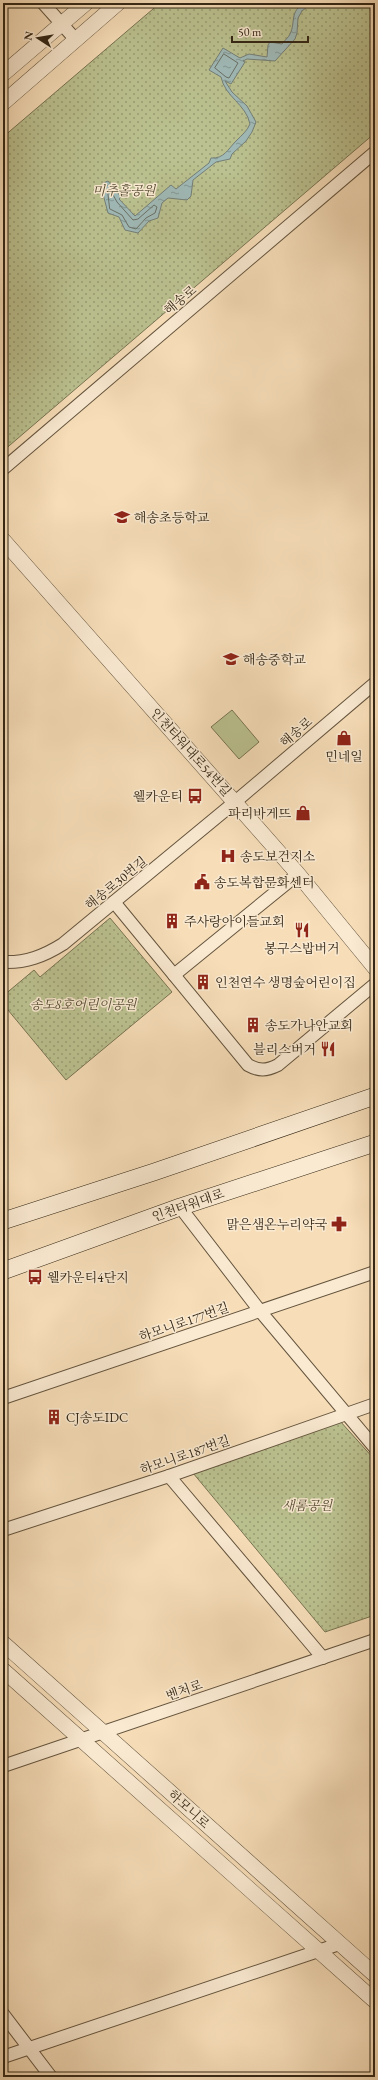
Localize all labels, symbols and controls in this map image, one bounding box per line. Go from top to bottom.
north arrow [18,18,58,58]
scale bar [232,18,308,44]
text: 50 m [238,24,262,40]
text: N [20,30,36,42]
park label: 미추홀공원 [93,182,157,199]
street label: 해송로 [160,281,200,319]
school or university icon: 해송초등학교 [113,508,131,526]
place label: 해송초등학교 [134,509,210,526]
school or university icon: 해송중학교 [222,650,240,668]
place label: 해송중학교 [243,651,306,668]
street label: 인천타워대로54번길 [147,704,235,800]
street label: 해송로 [276,713,316,751]
shop icon: 민네일 [335,729,353,747]
place label: 민네일 [325,748,363,765]
bus stop icon: 웰카운티 [186,787,204,805]
place label: 웰카운티 [133,788,183,805]
shop icon: 파리바게뜨 [294,804,312,822]
place label: 파리바게뜨 [228,805,291,822]
hospital icon: 송도보건지소 [219,847,237,865]
place label: 송도보건지소 [240,848,316,865]
street label: 해송로30번길 [81,853,151,913]
public building icon: 송도복합문화센터 [193,873,211,891]
place label: 송도복합문화센터 [214,874,314,891]
building icon: 주사랑아이들교회 [163,912,181,930]
place label: 주사랑아이들교회 [184,913,284,930]
restaurant icon: 봉구스밥버거 [293,921,311,939]
place label: 봉구스밥버거 [264,940,340,957]
building icon: 인천연수 생명숲어린이집 [194,973,212,991]
place label: 인천연수 생명숲어린이집 [215,974,356,991]
park label: 송도8호어린이공원 [30,996,138,1013]
building icon: 송도가나안교회 [244,1016,262,1034]
place label: 송도가나안교회 [265,1017,353,1034]
restaurant icon: 블리스버거 [319,1040,337,1058]
place label: 블리스버거 [253,1041,316,1058]
street label: 인천타워대로 [150,1185,227,1225]
pharmacy icon: 맑은샘온누리약국 [330,1215,348,1233]
place label: 맑은샘온누리약국 [227,1216,327,1233]
bus stop icon: 웰카운티4단지 [26,1268,44,1286]
place label: 웰카운티4단지 [47,1269,129,1286]
street label: 하모니로177번길 [137,1299,231,1345]
building icon: CJ송도IDC [45,1408,63,1426]
place label: CJ송도IDC [66,1409,128,1426]
street label: 하모니로187번길 [138,1432,232,1478]
park label: 새롬공원 [282,1497,334,1514]
street label: 벤처로 [163,1676,205,1704]
street label: 하모니로 [165,1786,214,1832]

